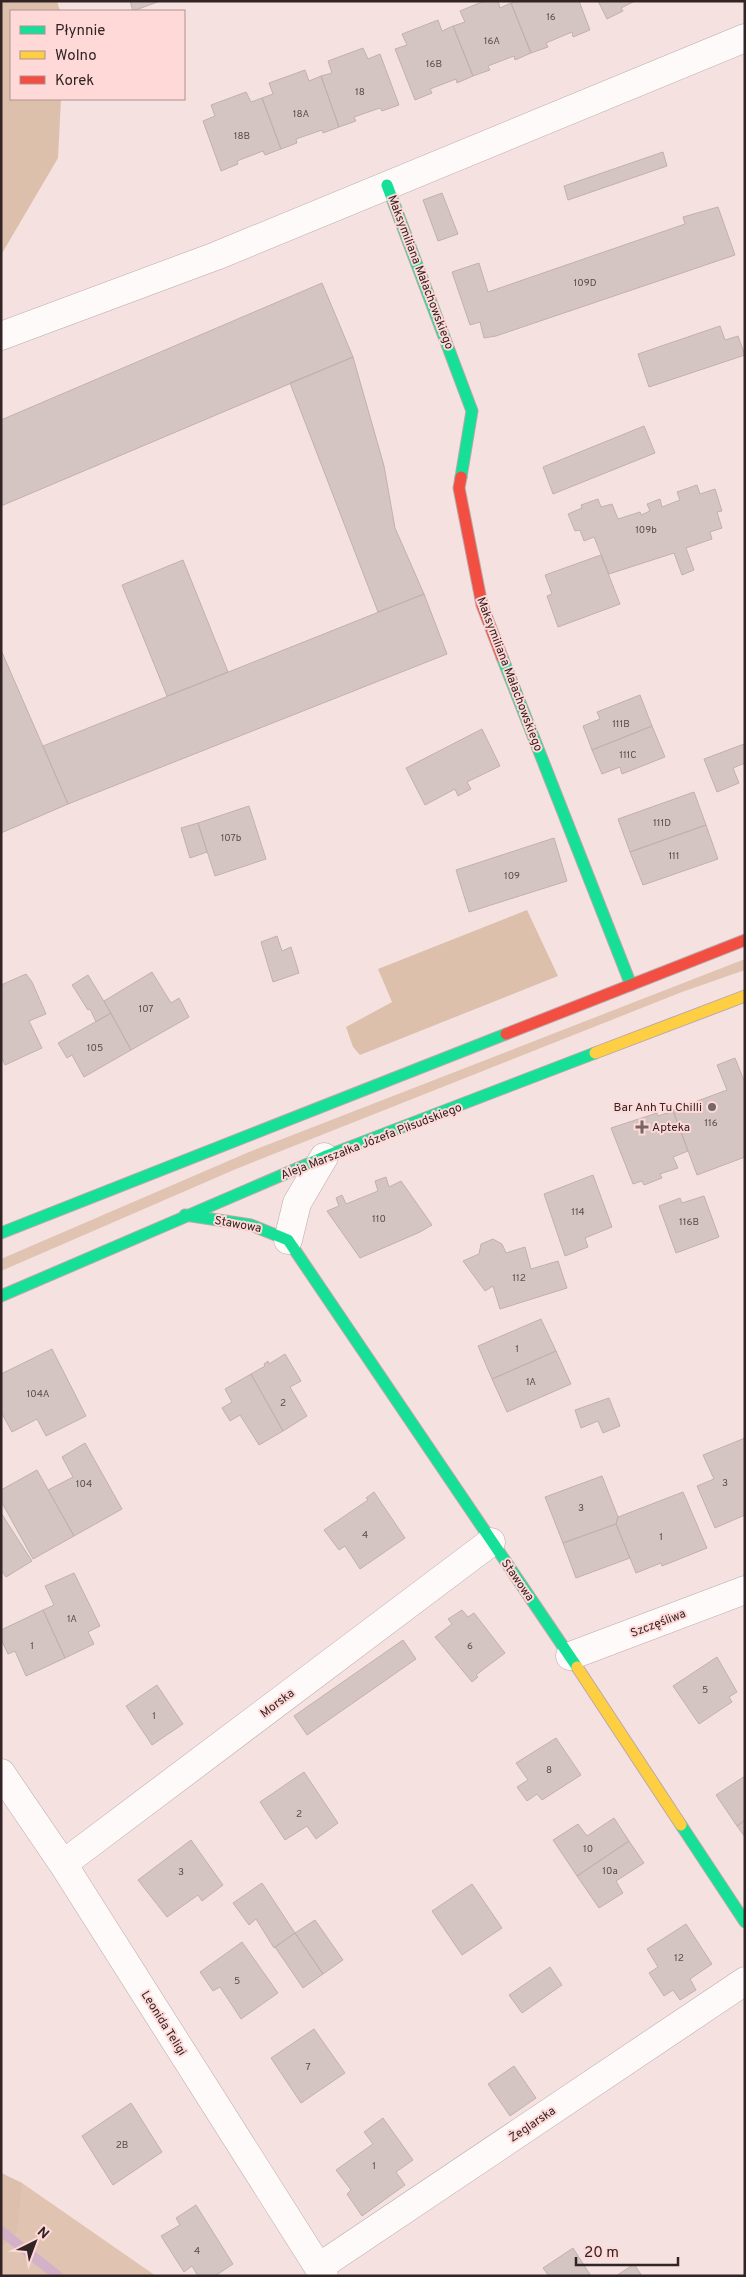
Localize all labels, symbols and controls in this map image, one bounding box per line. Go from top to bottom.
legend [10,10,185,100]
house number: 16 [546,11,556,24]
text: Płynnie [55,22,105,41]
house number: 16A [484,35,500,48]
text: Wolno [55,47,97,66]
house number: 16B [426,58,442,71]
text: Korek [55,72,94,91]
house number: 18 [355,86,365,99]
house number: 18A [293,108,309,121]
house number: 18B [234,130,250,143]
street label: Maksymiliana Małachowskiego [383,193,457,352]
house number: 109D [574,277,597,290]
house number: 109b [635,524,657,537]
street label: Maksymiliana Małachowskiego [472,595,546,754]
house number: 111B [612,718,630,731]
house number: 111C [619,749,637,762]
house number: 111D [653,817,671,830]
house number: 107b [221,832,242,845]
house number: 111 [668,850,680,863]
house number: 109 [504,870,520,883]
house number: 107 [138,1003,154,1016]
house number: 105 [87,1042,103,1055]
street label: Aleja Marszałka Józefa Piłsudskiego [278,1100,465,1184]
place label: Bar Anh Tu Chilli [614,1100,702,1116]
marker: Bar Anh Tu Chilli [706,1101,718,1113]
house number: 116 [704,1117,718,1130]
place label: Apteka [652,1120,690,1136]
marker: Apteka [636,1121,648,1133]
house number: 114 [571,1206,585,1219]
street label: Stawowa [213,1213,263,1237]
house number: 110 [372,1213,386,1226]
house number: 116B [679,1216,699,1229]
house number: 112 [512,1272,526,1285]
house number: 1 [515,1343,519,1356]
house number: 1A [526,1376,536,1389]
house number: 104A [27,1388,50,1401]
house number: 2 [280,1397,286,1410]
house number: 3 [722,1477,728,1490]
house number: 104 [76,1478,92,1491]
house number: 3 [578,1502,584,1515]
house number: 4 [362,1529,368,1542]
house number: 1 [659,1531,663,1544]
street label: Stawowa [497,1557,537,1605]
street label: Szczęśliwa [628,1606,688,1642]
house number: 1A [67,1613,77,1626]
house number: 1 [30,1640,34,1653]
house number: 6 [467,1640,473,1653]
house number: 5 [702,1684,708,1697]
street label: Morska [257,1686,298,1722]
house number: 1 [152,1710,156,1723]
house number: 8 [546,1764,552,1777]
house number: 2 [296,1808,302,1821]
house number: 10 [583,1843,593,1856]
house number: 10a [602,1865,618,1878]
house number: 3 [178,1866,184,1879]
house number: 12 [674,1952,684,1965]
house number: 5 [234,1975,240,1988]
street label: Leonida Teligi [137,1988,189,2059]
house number: 7 [305,2061,311,2074]
street label: Żeglarska [506,2103,559,2146]
house number: 2B [116,2139,128,2152]
house number: 1 [372,2160,376,2173]
north arrow [10,2217,60,2267]
text: N [33,2224,52,2243]
scale bar [576,2234,678,2266]
text: 20 m [584,2244,619,2263]
house number: 4 [194,2245,200,2258]

